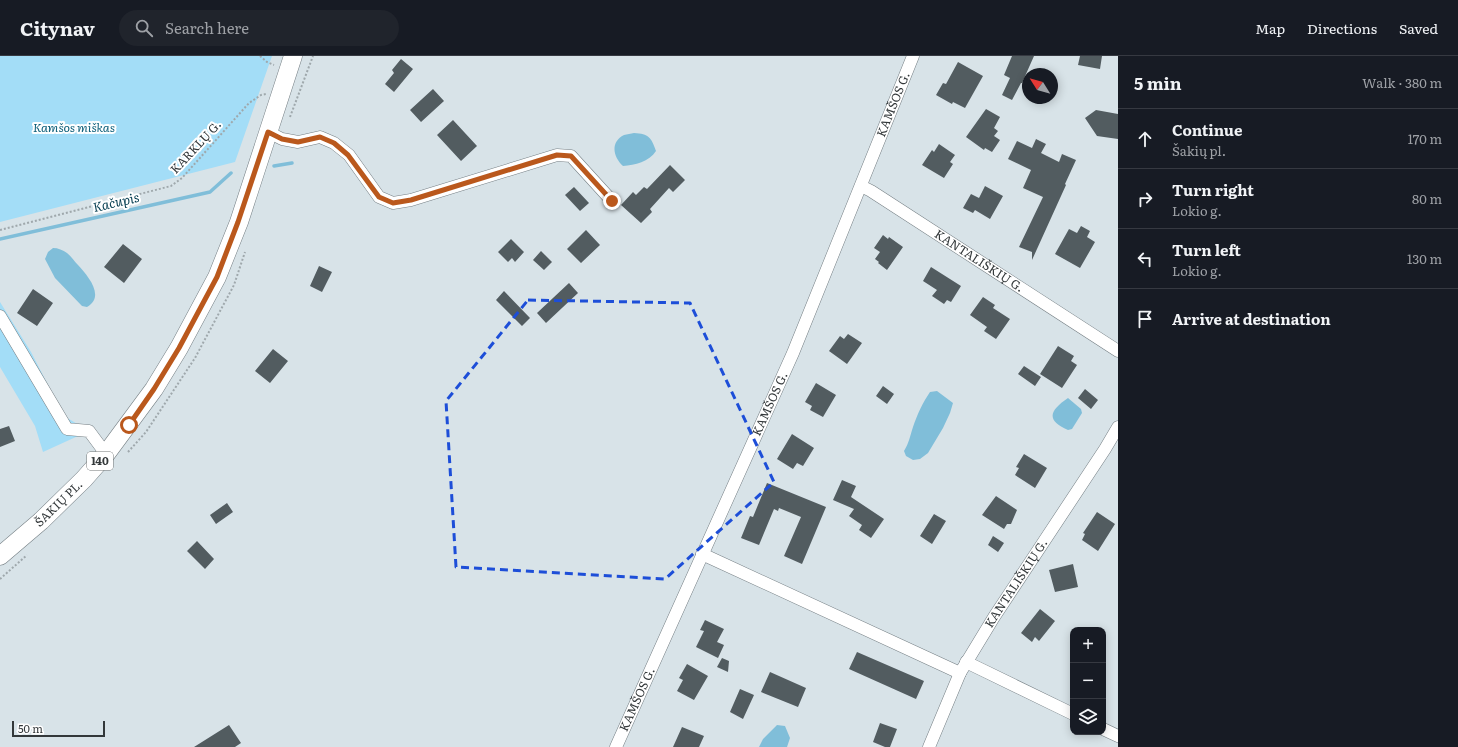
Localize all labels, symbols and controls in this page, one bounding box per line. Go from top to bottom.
search box [119,10,399,46]
text: Citynav [20,14,95,42]
text: Search here [165,16,249,39]
icon: search [133,17,155,39]
text: Map [1255,18,1285,38]
text: Directions [1307,18,1377,38]
text: Saved [1399,18,1438,38]
north arrow [1022,68,1058,104]
street label: KAMŠOS G. [871,69,914,139]
text: 5 min [1134,70,1182,95]
text: Walk · 380 m [1362,73,1442,92]
street label: KARKLŲ G. [166,115,225,177]
park label: Kamšos miškas [33,118,115,136]
text: Continue [1172,118,1242,141]
icon: ahead [1134,128,1156,150]
text: 170 m [1408,129,1442,148]
text: Šakių pl. [1172,141,1226,160]
text: Turn right [1172,178,1254,201]
water label: Kačupis [91,187,141,216]
icon: right [1134,188,1156,210]
text: 80 m [1412,189,1442,208]
route end [603,192,621,210]
text: Lokio g. [1172,201,1222,220]
street label: KANTALIŠKIŲ G. [931,225,1028,296]
text: Turn left [1172,238,1241,261]
icon: left [1134,248,1156,270]
text: 130 m [1407,249,1442,268]
text: Lokio g. [1172,261,1222,280]
text: Arrive at destination [1172,307,1331,330]
icon: arrive [1134,308,1156,330]
street label: KAMŠOS G. [747,369,791,439]
route start [120,416,138,434]
road number: 140 [87,452,113,470]
street label: ŠAKIŲ PL. [30,475,86,531]
street label: KANTALIŠKIŲ G. [980,535,1051,631]
map controls [1070,627,1106,735]
button: + [1070,627,1106,663]
button: − [1070,663,1106,699]
street label: KAMŠOS G. [614,664,659,734]
button: layers [1070,699,1106,735]
scale bar [12,719,105,738]
text: 50 m [18,720,43,736]

